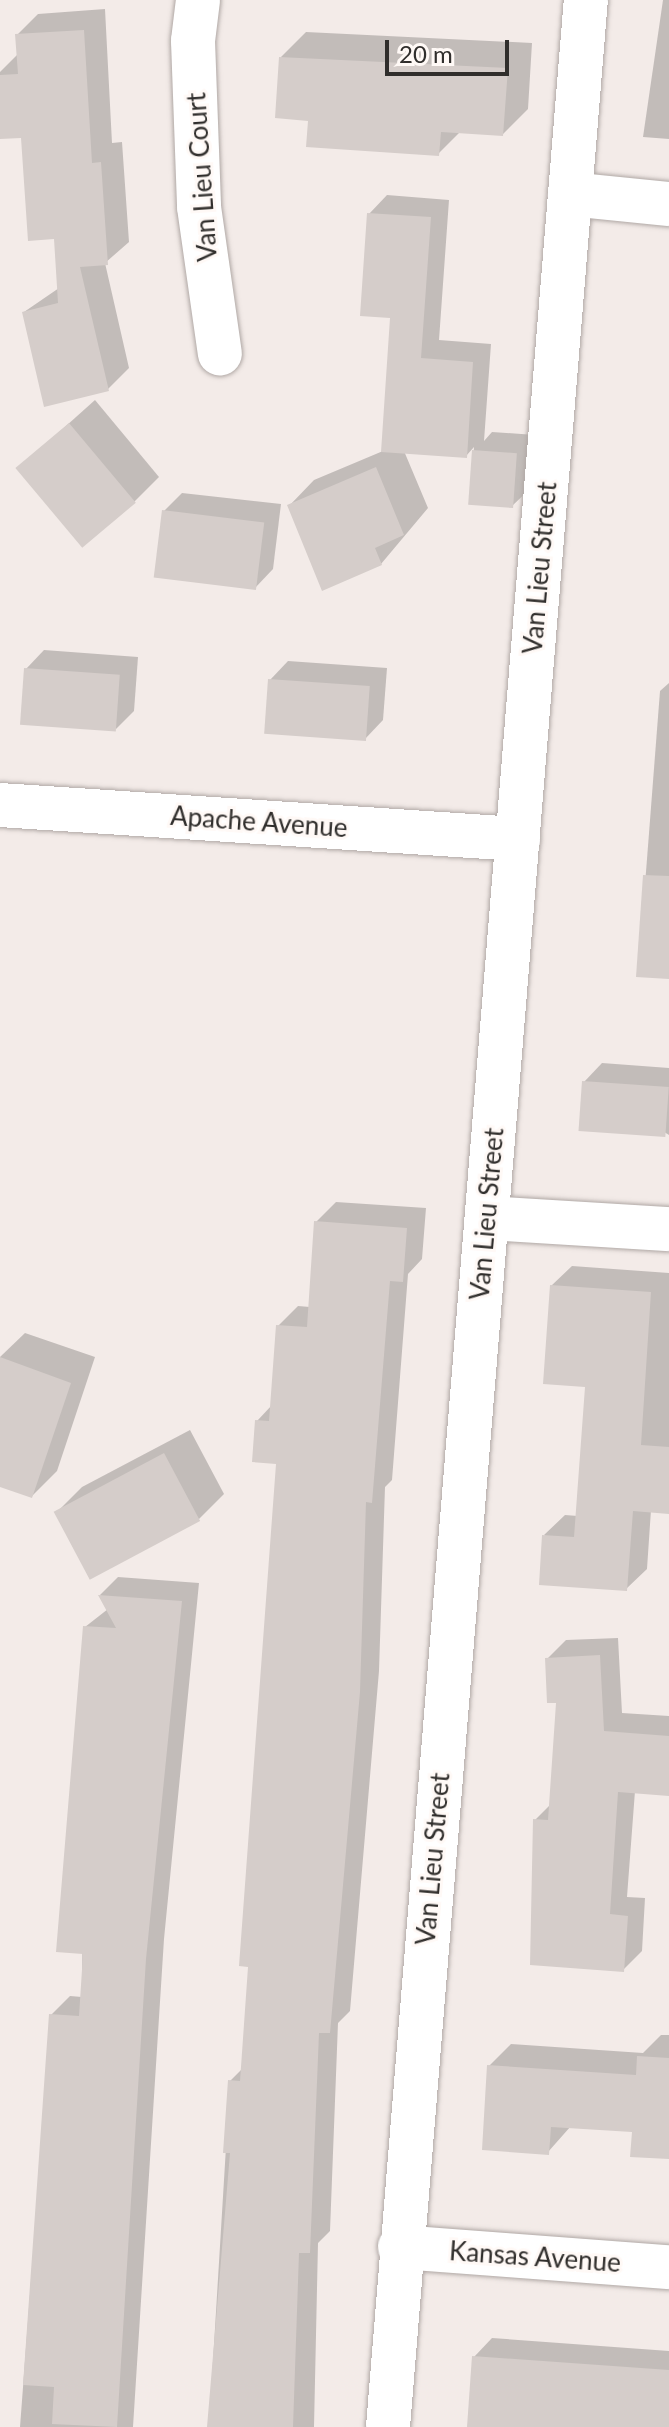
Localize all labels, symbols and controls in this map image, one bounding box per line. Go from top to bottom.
scale bar [389,24,513,74]
text: 20 m [399,39,453,68]
street label: Van Lieu Court [181,91,223,263]
street label: Van Lieu Street [517,481,563,655]
street label: Apache Avenue [169,800,349,844]
street label: Van Lieu Street [464,1127,510,1301]
street label: Van Lieu Street [410,1772,456,1946]
street label: Kansas Avenue [448,2235,622,2279]

